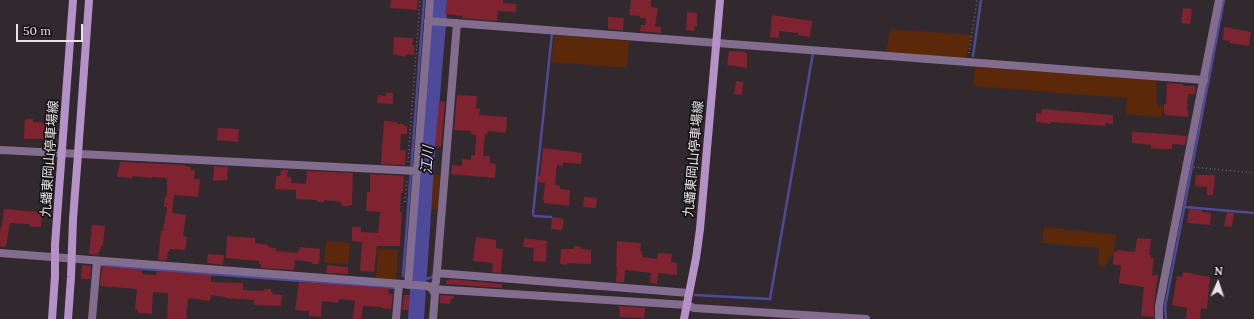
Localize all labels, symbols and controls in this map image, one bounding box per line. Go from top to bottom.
scale bar [18,16,85,42]
text: 50 m [23,23,51,38]
street label: 九蟠東岡山停車場線 [38,100,62,218]
street label: 九蟠東岡山停車場線 [681,100,707,218]
water label: 江川 [419,145,437,175]
north arrow [1198,263,1238,303]
text: N [1214,264,1223,278]

